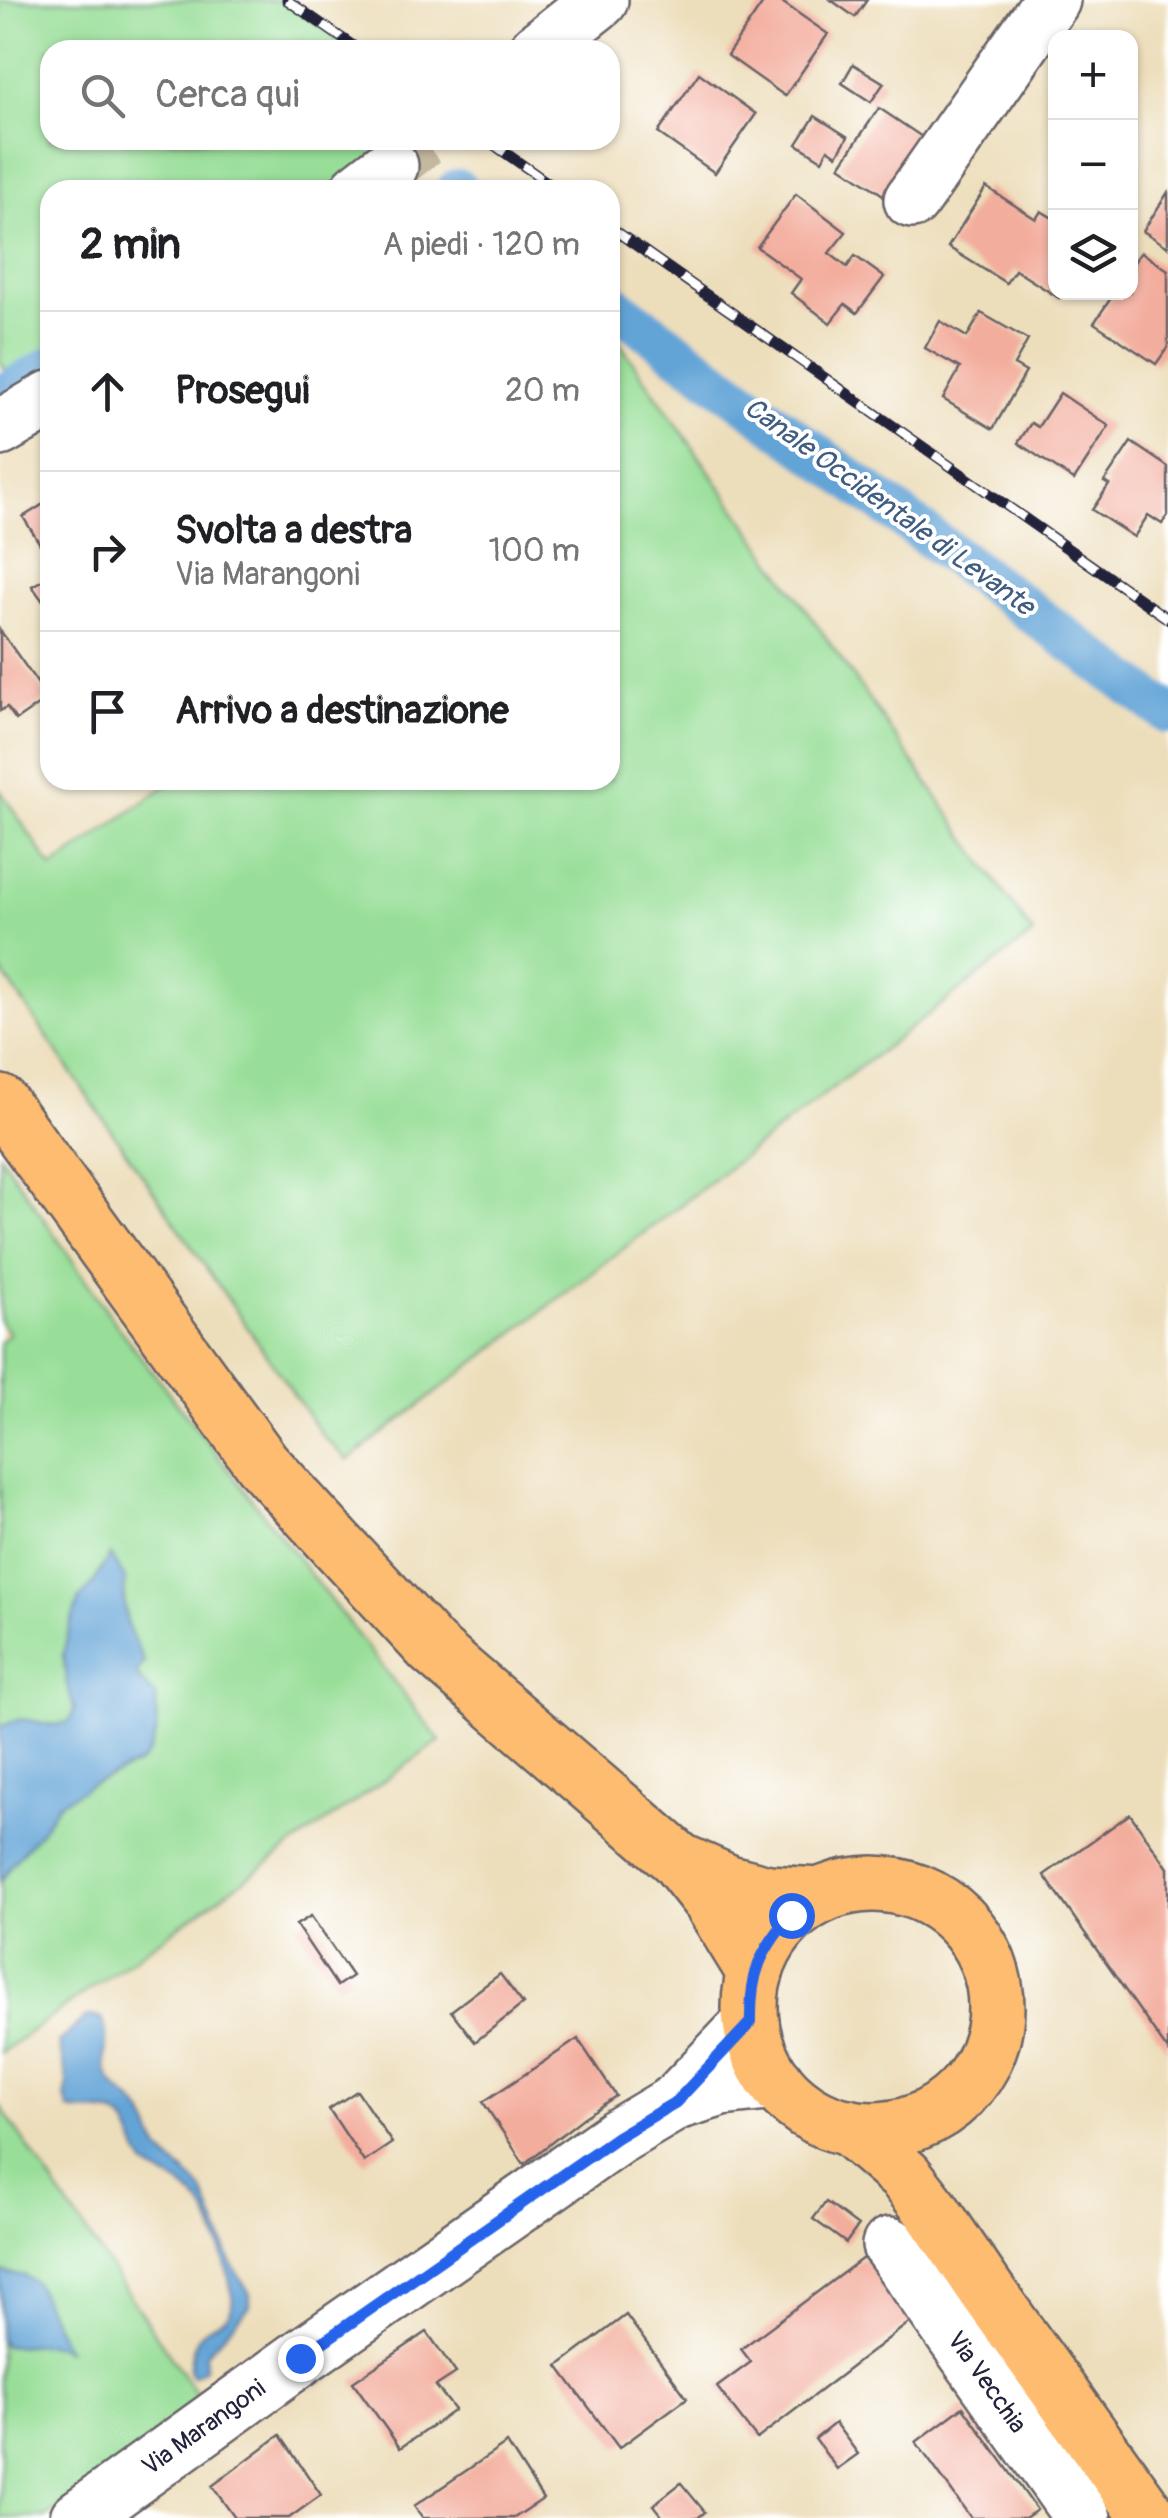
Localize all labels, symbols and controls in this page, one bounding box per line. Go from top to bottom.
map controls [1048,30,1138,300]
button: + [1048,30,1138,120]
search box [40,40,620,150]
icon: search [75,68,130,123]
text: Cerca qui [155,71,300,119]
button: − [1048,120,1138,210]
button: layers [1048,210,1138,300]
text: 2 min [80,219,181,271]
text: A piedi · 120 m [382,225,580,265]
icon: ahead [80,364,135,419]
text: Prosegui [175,367,309,415]
text: 20 m [505,371,580,411]
water label: Canale Occidentale di Levante [737,390,1043,626]
text: Svolta a destra [175,507,412,555]
icon: right [80,524,135,579]
text: 100 m [488,531,580,571]
text: Via Marangoni [175,555,360,595]
icon: arrive [80,684,135,739]
text: Arrivo a destinazione [175,687,509,735]
route start [769,1893,815,1939]
street label: Via Vecchia [940,2325,1033,2439]
route end [278,2336,324,2382]
street label: Via Marangoni [136,2373,271,2482]

